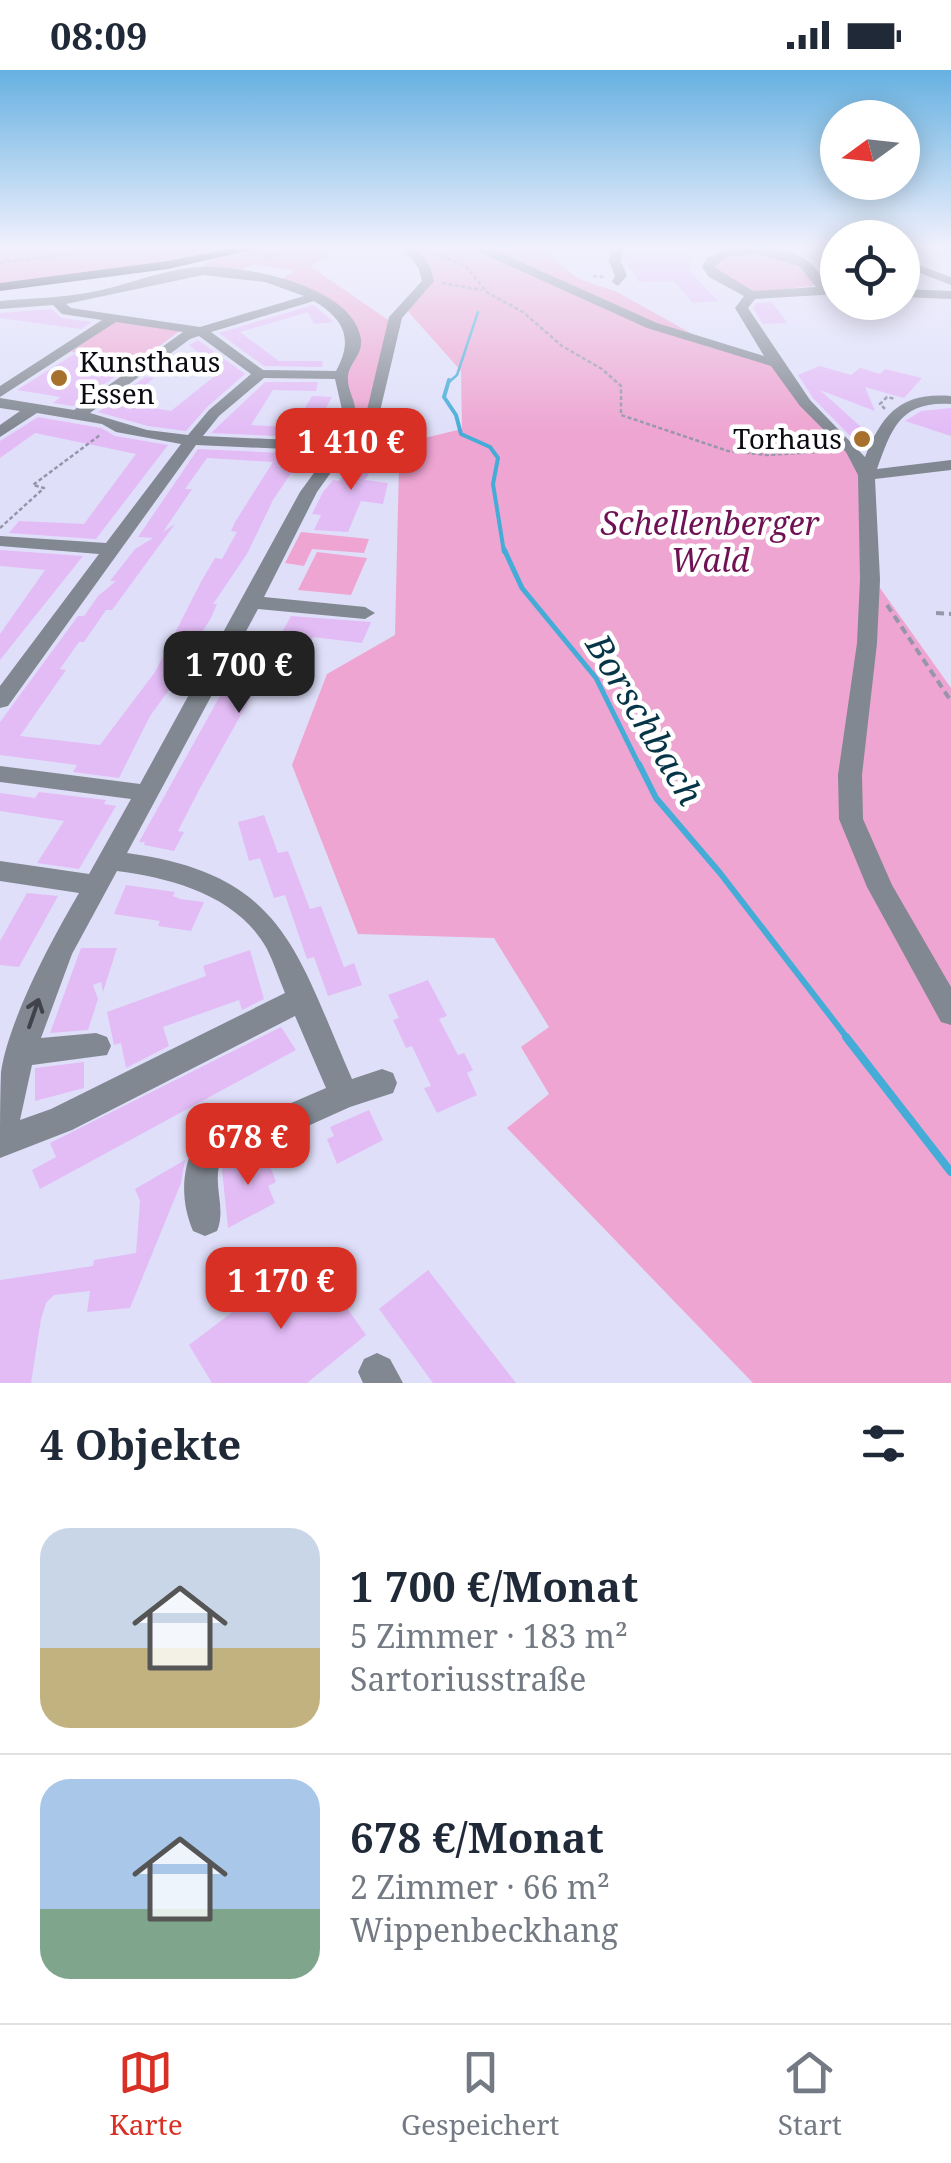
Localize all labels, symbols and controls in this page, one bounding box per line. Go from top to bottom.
text: 08:09 [50,9,147,61]
north arrow [820,100,920,200]
map controls [820,100,920,320]
button: locate [820,220,920,320]
place label: Kunsthaus Essen [79,342,220,412]
marker: Kunsthaus Essen [48,367,70,389]
pin: 1 410 € [259,408,443,493]
text: 1 410 € [298,419,404,462]
place label: Torhaus [733,419,842,457]
marker: Torhaus [851,428,873,450]
park label: Schellenberger Wald [601,501,821,581]
water label: Borschbach [575,624,715,813]
pin: 1 700 € [147,631,331,716]
text: 1 700 € [186,642,292,685]
one-way arrow [26,998,44,1029]
pin: 678 € [178,1103,318,1188]
text: 678 € [208,1114,288,1157]
pin: 1 170 € [189,1247,373,1332]
text: 1 170 € [228,1258,334,1301]
text: 4 Objekte [40,1415,241,1472]
icon: filters [856,1416,911,1471]
text: 1 700 €/Monat [350,1557,638,1614]
icon: home [120,1568,240,1688]
text: 5 Zimmer · 183 m² [350,1614,628,1657]
text: Sartoriusstraße [350,1657,586,1700]
text: 678 €/Monat [350,1808,604,1865]
icon: home [120,1819,240,1939]
text: 2 Zimmer · 66 m² [350,1865,610,1908]
text: Wippenbeckhang [350,1908,618,1951]
tab: Karte [109,2045,183,2143]
tab: Gespeichert [401,2045,559,2143]
tab: Start [778,2045,842,2143]

